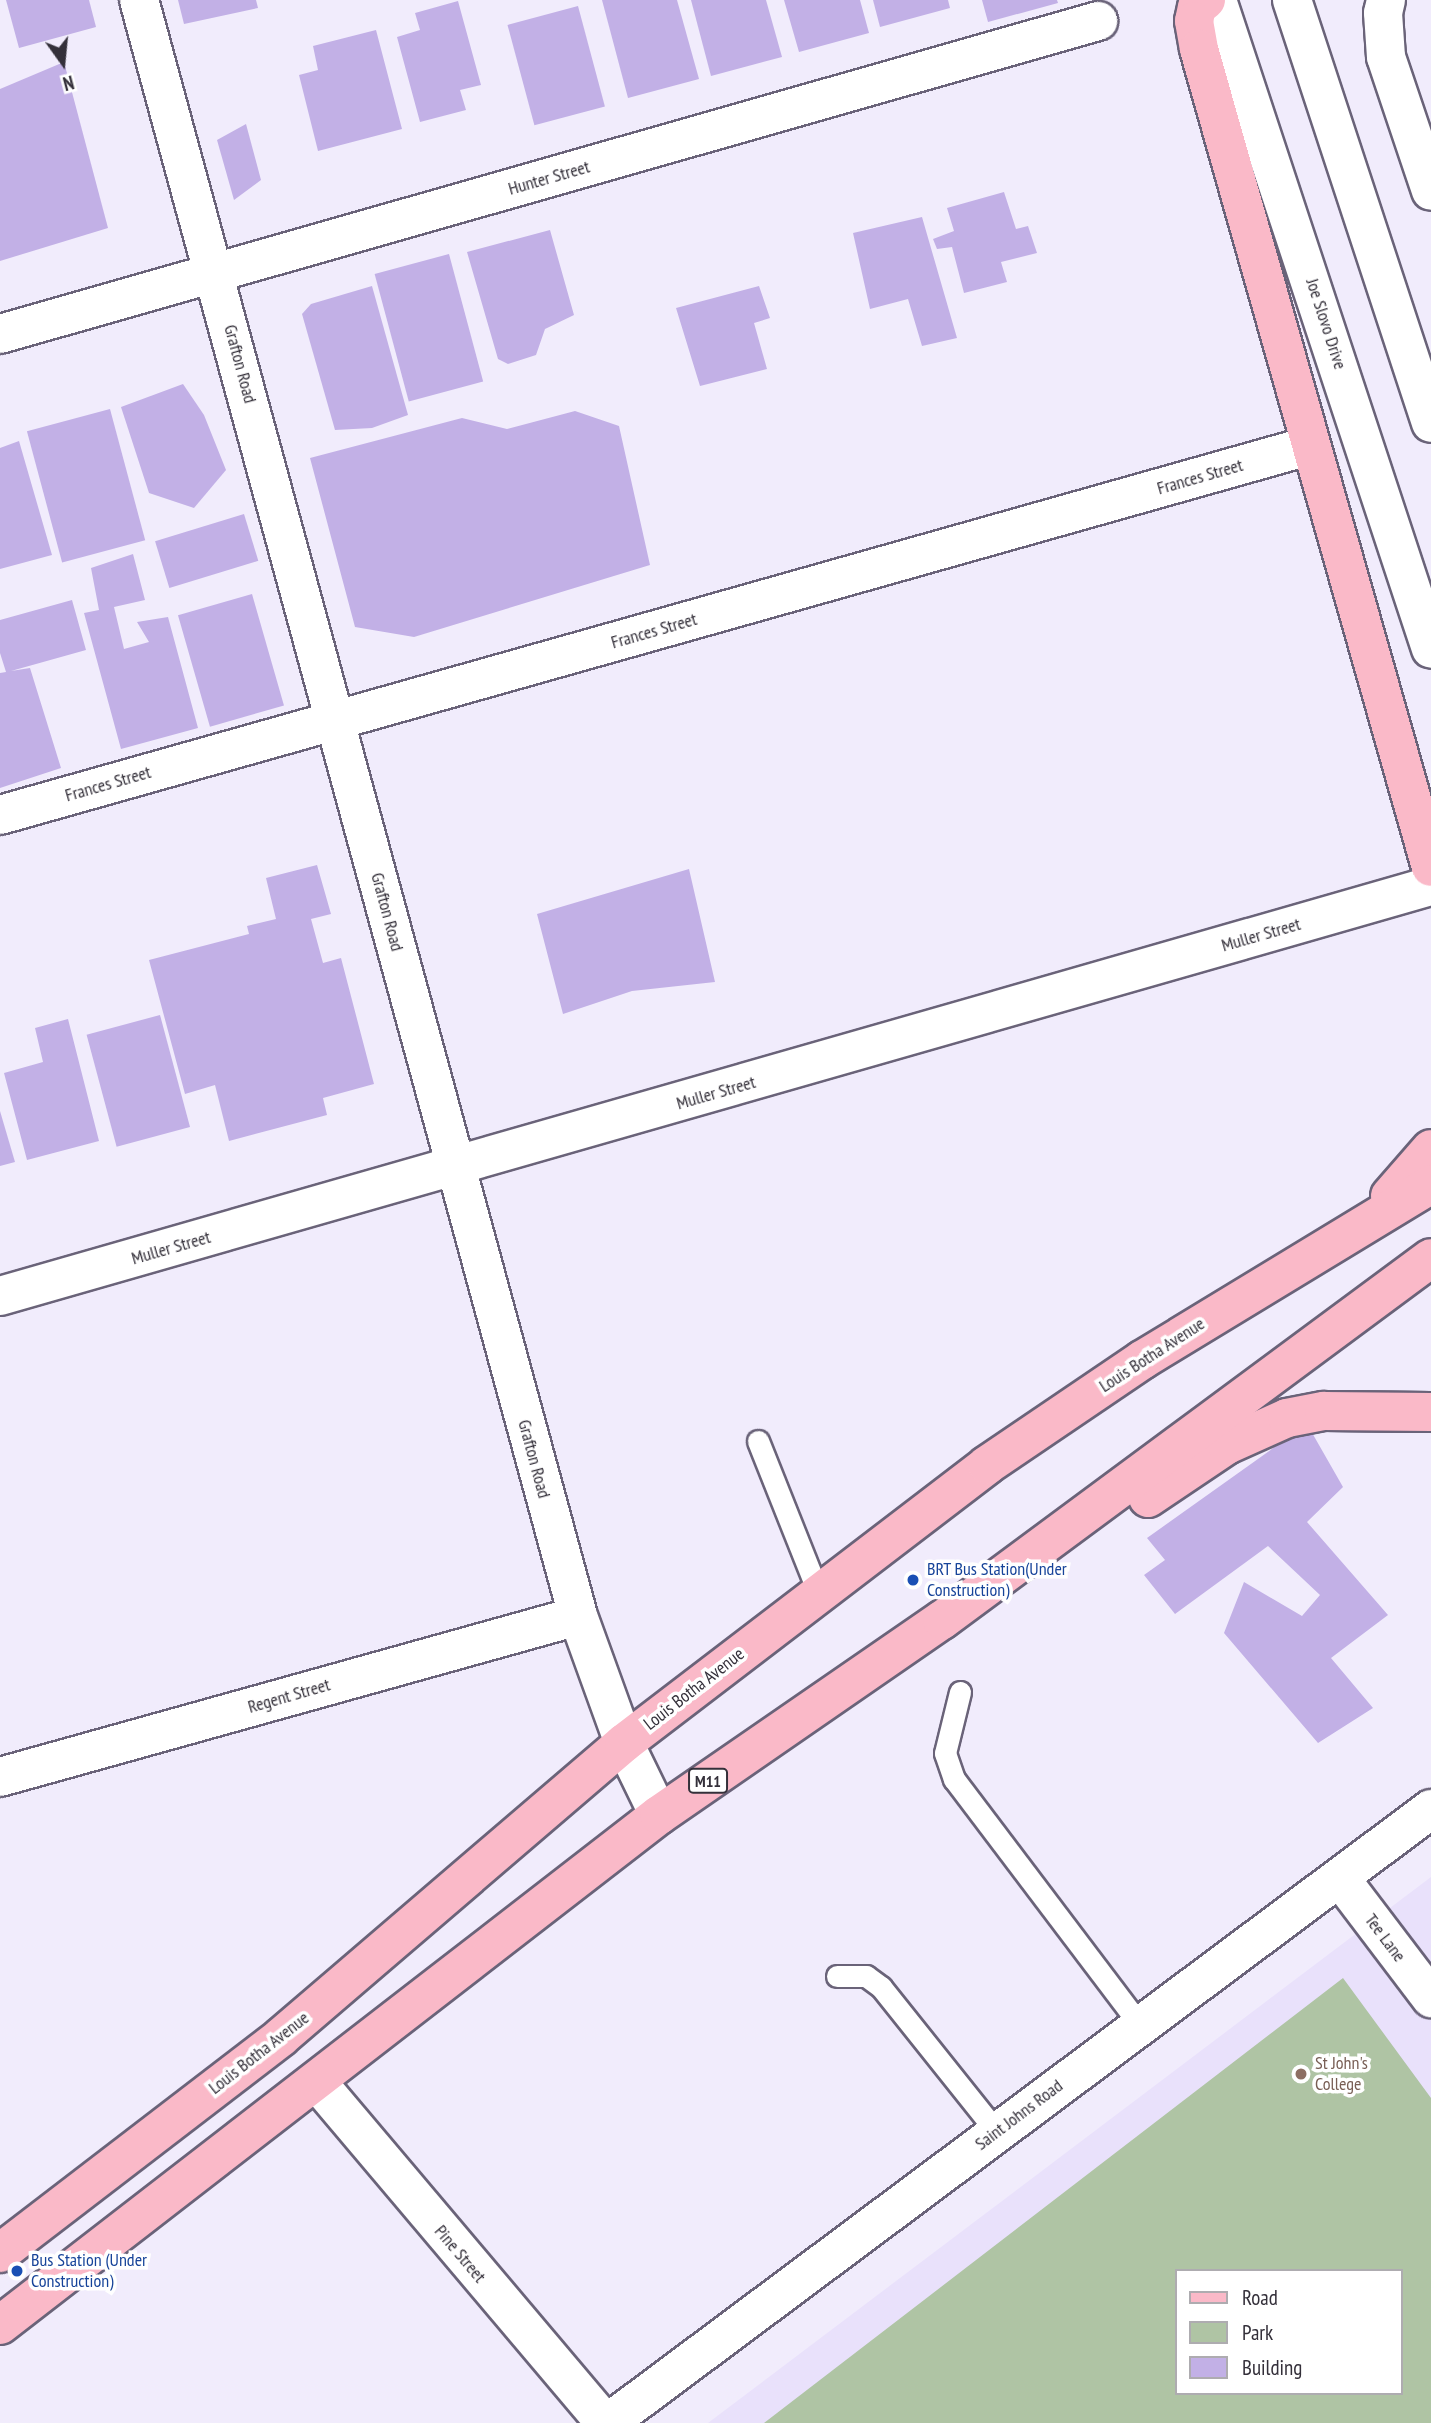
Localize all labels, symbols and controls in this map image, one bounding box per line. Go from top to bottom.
north arrow [28,28,98,98]
text: N [60,70,77,96]
street label: Hunter Street [506,156,592,200]
street label: Joe Slovo Drive [1301,276,1351,372]
street label: Grafton Road [219,322,261,406]
street label: Frances Street [1155,454,1245,500]
street label: Frances Street [609,608,699,654]
street label: Frances Street [63,761,153,807]
street label: Grafton Road [366,870,408,954]
street label: Muller Street [1219,913,1303,957]
street label: Muller Street [674,1071,758,1115]
street label: Muller Street [129,1226,213,1270]
street label: Louis Botha Avenue [1095,1313,1209,1397]
street label: Grafton Road [513,1417,555,1501]
place label: BRT Bus Station(Under Construction) [927,1559,1067,1602]
marker: BRT Bus Station(Under Construction) [905,1572,921,1588]
street label: Louis Botha Avenue [639,1643,749,1735]
street label: Regent Street [245,1674,333,1718]
road number: M11 [687,1768,729,1794]
street label: Tee Lane [1360,1910,1410,1966]
street label: Louis Botha Avenue [204,2007,314,2099]
place label: St John's College [1315,2053,1368,2096]
marker: St John's College [1293,2066,1309,2082]
street label: Saint Johns Road [971,2075,1067,2155]
street label: Pine Street [430,2221,490,2287]
place label: Bus Station (Under Construction) [31,2250,147,2292]
marker: Bus Station (Under Construction) [9,2263,25,2279]
legend [1176,2269,1403,2395]
text: Road [1242,2284,1278,2311]
text: Park [1242,2319,1273,2346]
text: Building [1242,2354,1302,2381]

